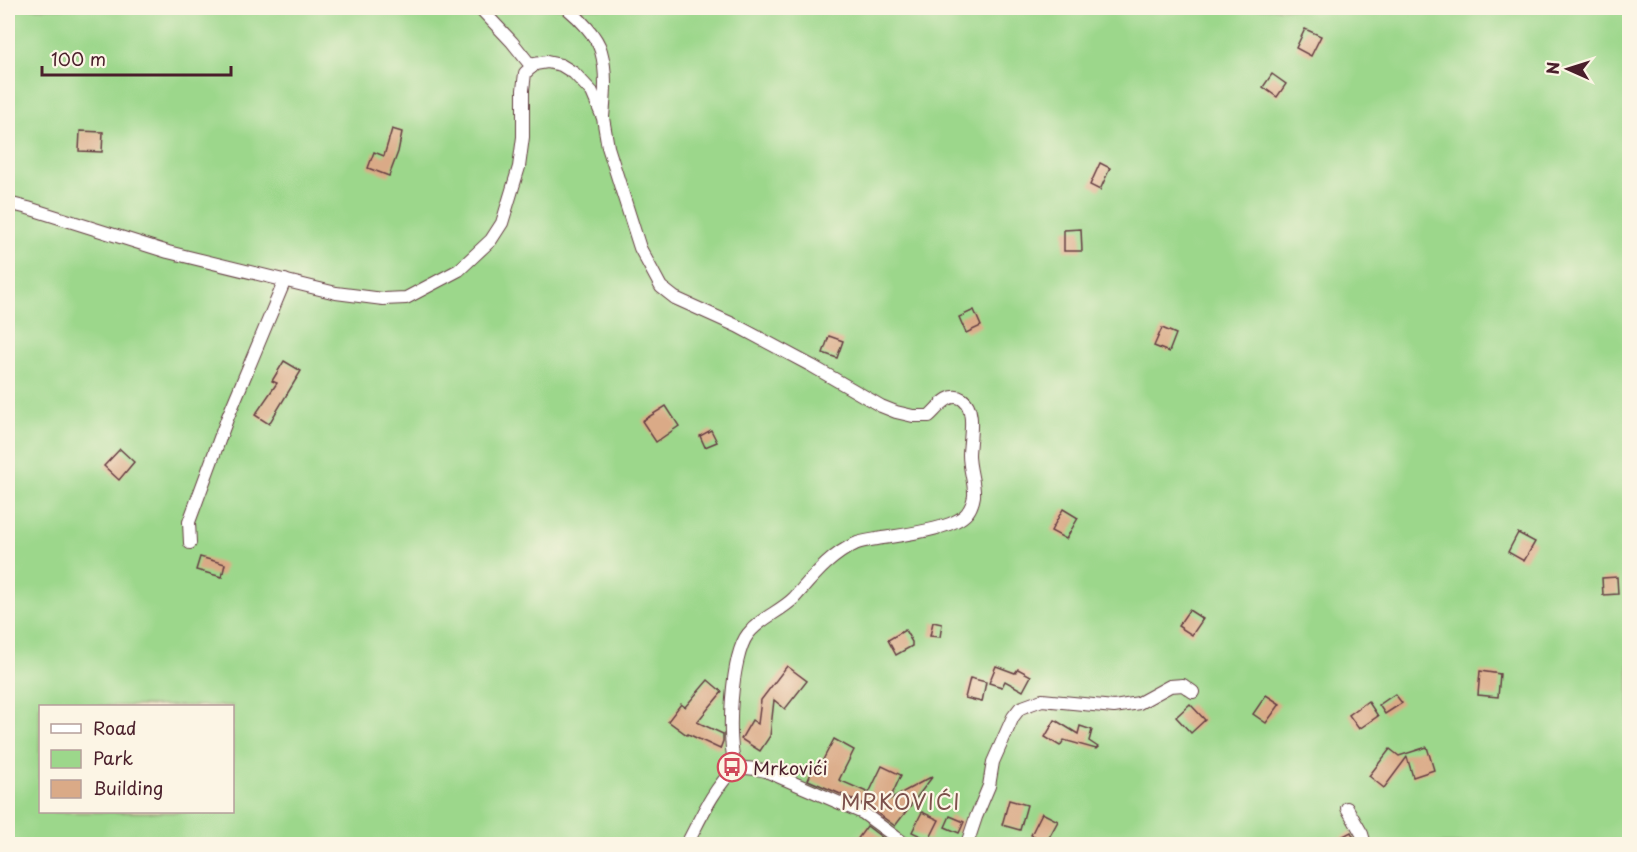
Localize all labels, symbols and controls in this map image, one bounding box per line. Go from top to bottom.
scale bar [42,39,231,77]
north arrow [1538,39,1598,99]
text: 100 m [51,45,106,72]
text: N [1540,61,1564,75]
legend [39,705,234,813]
text: Road [93,714,137,741]
text: Park [93,744,133,771]
bus stop icon: Mrkovići [716,751,748,783]
place label: Mrkovići [753,754,828,781]
text: Building [93,774,163,801]
district label: MRKOVIĆI [841,785,961,817]

